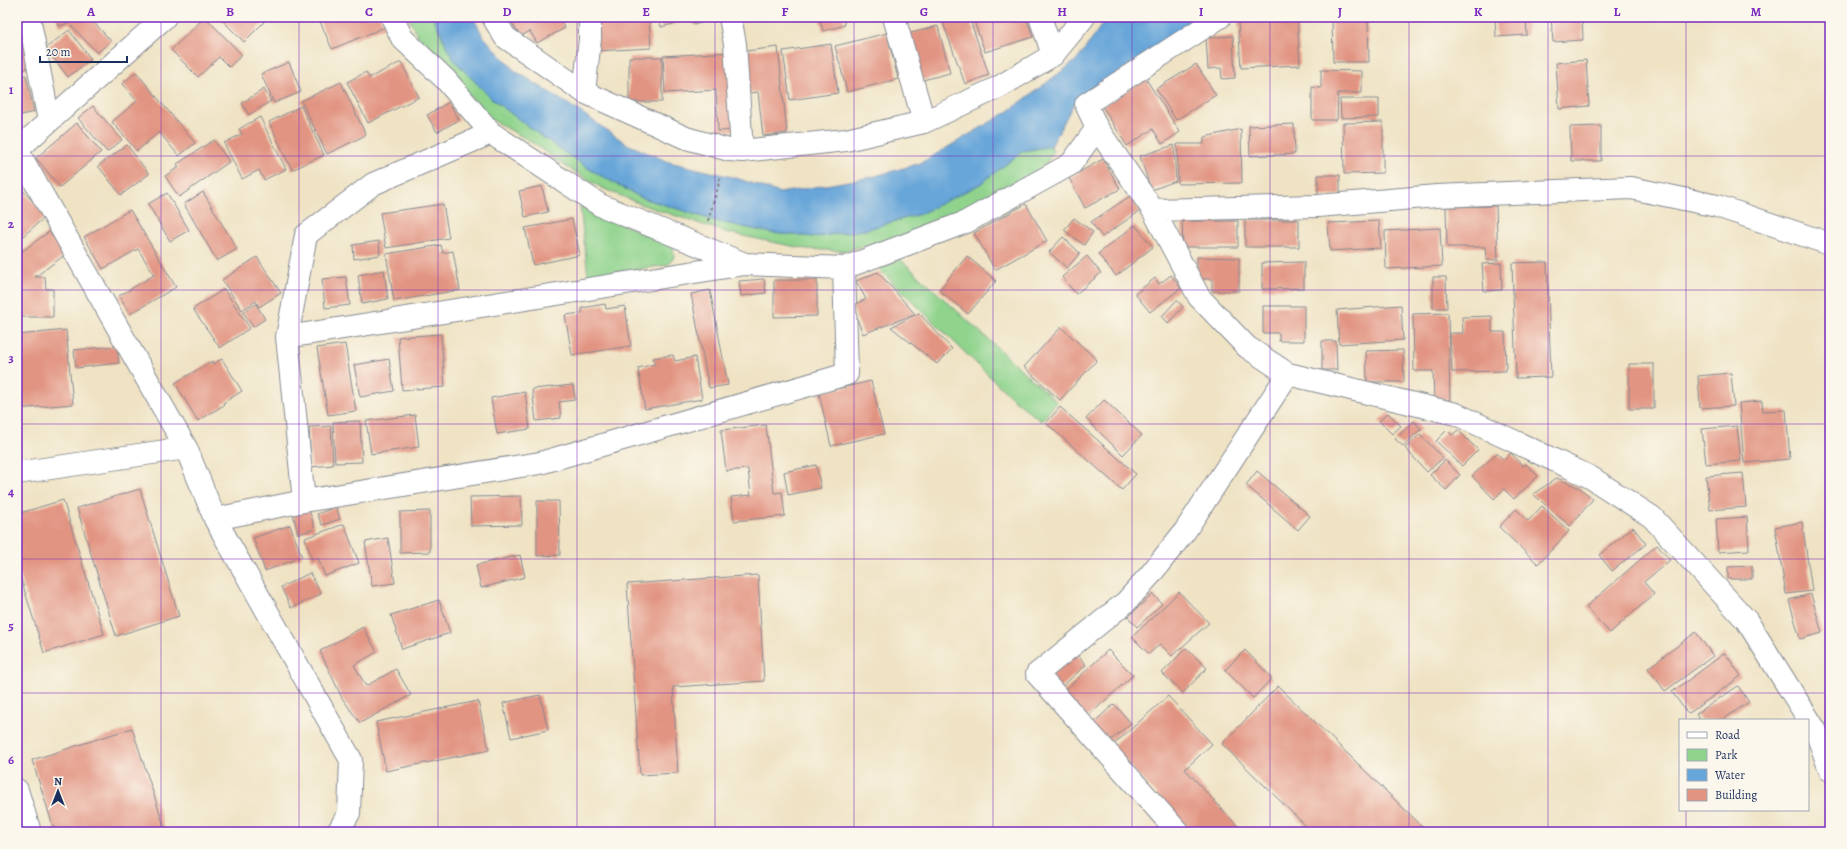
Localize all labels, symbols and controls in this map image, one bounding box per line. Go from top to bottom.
text: A [86,3,96,20]
text: B [226,3,234,20]
text: C [365,3,373,20]
text: D [502,3,512,20]
text: E [642,3,650,20]
text: F [782,3,789,20]
text: G [920,3,928,20]
text: H [1057,3,1067,20]
text: I [1199,3,1204,20]
text: J [1338,3,1342,20]
text: K [1474,3,1483,20]
text: L [1614,3,1621,20]
text: M [1751,3,1762,20]
scale bar [40,38,127,64]
text: 20 m [46,44,70,60]
text: 1 [9,81,14,98]
text: 2 [8,215,15,232]
text: 3 [8,349,14,366]
text: 4 [8,483,14,500]
text: 5 [8,617,14,634]
legend [1679,719,1809,811]
text: Road [1715,727,1741,743]
text: Park [1715,747,1738,763]
text: 6 [8,751,14,768]
text: Water [1714,767,1745,783]
north arrow [38,771,78,811]
text: N [54,774,62,789]
text: Building [1715,787,1757,803]

